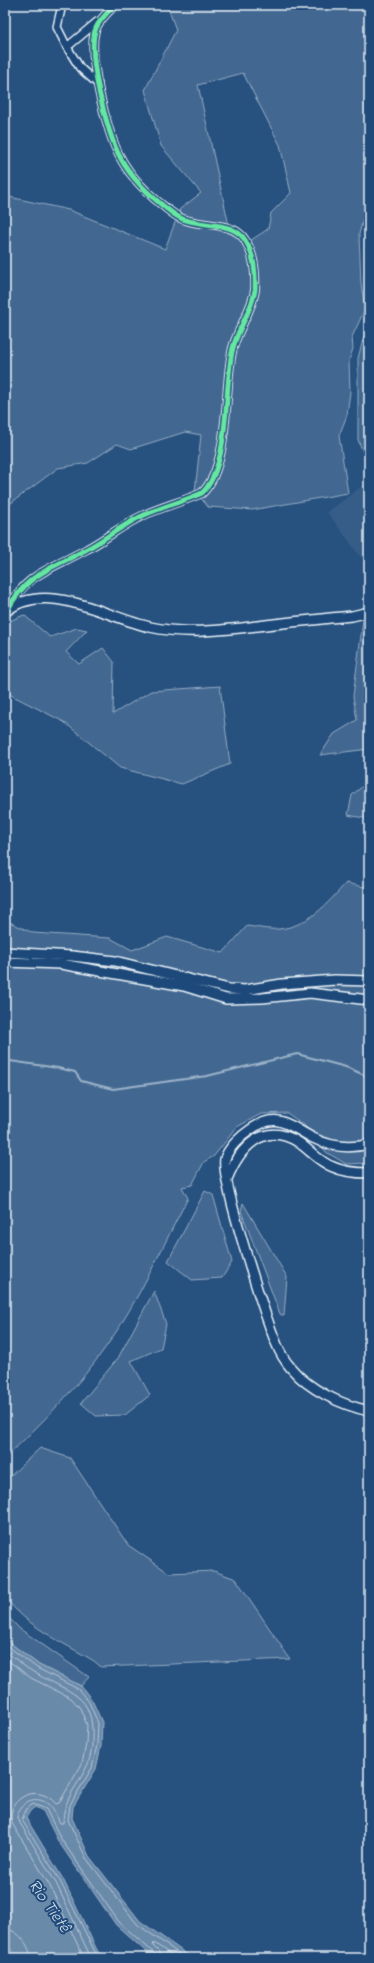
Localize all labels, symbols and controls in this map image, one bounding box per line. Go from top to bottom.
water label: Rio Tietê [22,1875,77,1939]

